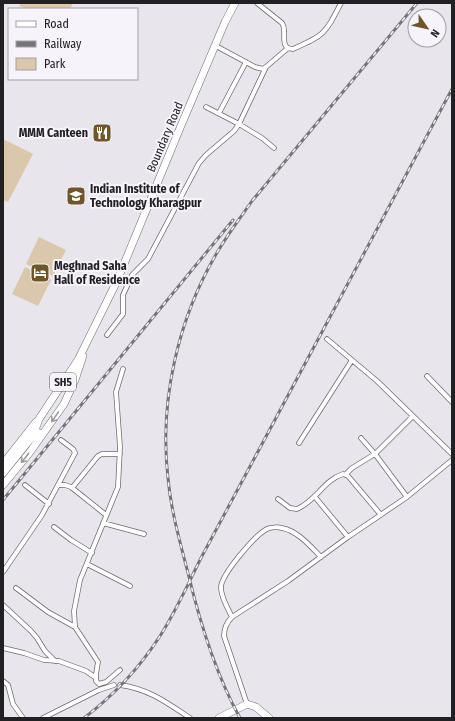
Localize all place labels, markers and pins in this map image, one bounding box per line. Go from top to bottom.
restaurant icon: MMM Canteen [91,122,113,144]
place label: MMM Canteen [19,126,88,140]
place label: Indian Institute of Technology Kharagpur [90,182,202,210]
school or university icon: Indian Institute of Technology Kharagpur [65,185,87,207]
place label: Meghnad Saha Hall of Residence [54,259,140,287]
hotel icon: Meghnad Saha Hall of Residence [29,262,51,284]

